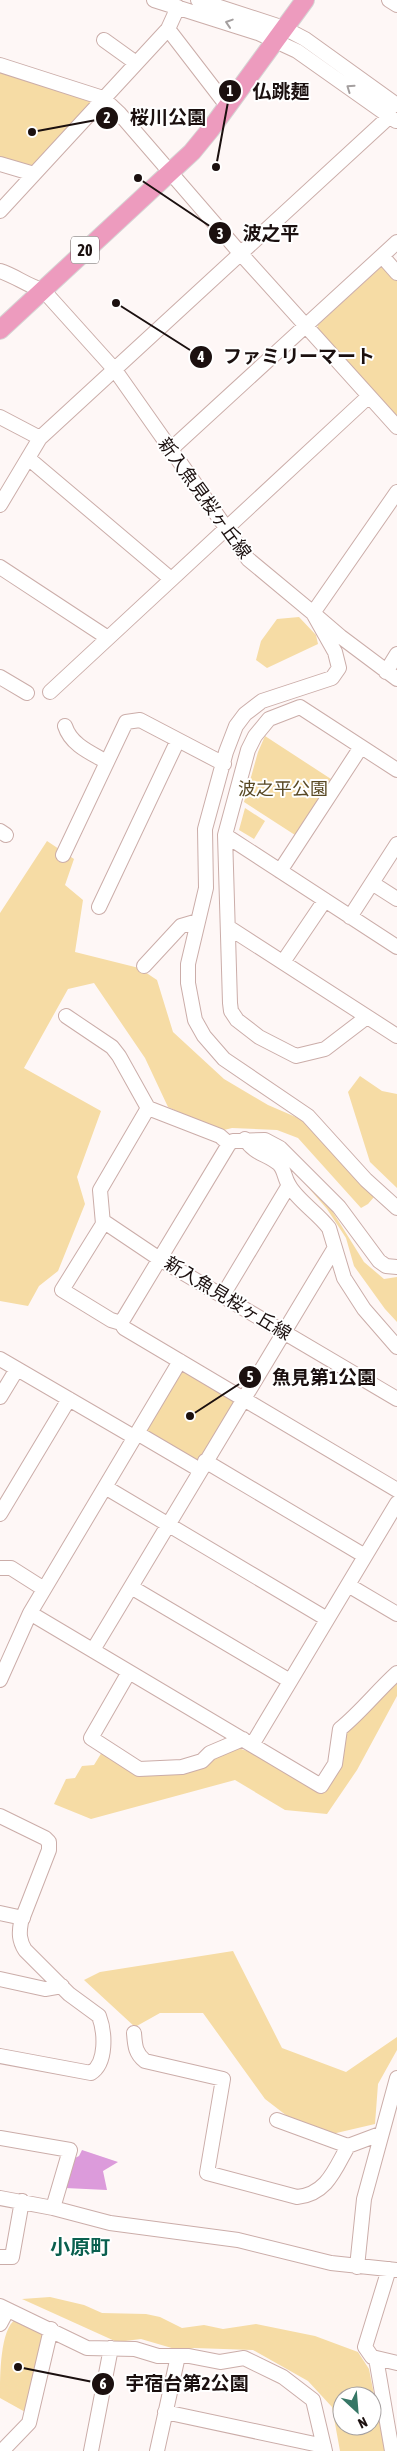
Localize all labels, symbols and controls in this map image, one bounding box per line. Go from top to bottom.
one-way arrow [225,19,234,29]
callout: 仏跳麺 [217,74,319,108]
text: 仏跳麺 [252,80,310,102]
text: 1 [226,82,234,99]
one-way arrow [346,85,356,94]
callout: 桜川公園 [95,101,216,135]
text: 桜川公園 [130,106,206,128]
text: 2 [103,109,111,126]
callout: 波之平 [208,216,310,250]
text: 波之平 [242,222,300,244]
text: 3 [216,225,224,242]
road number: 20 [71,236,99,264]
callout: ファミリーマート [188,340,385,374]
text: ファミリーマート [223,345,375,367]
text: 4 [196,348,205,365]
street label: 新入魚見桜ヶ丘線 [154,434,256,562]
park label: 波之平公園 [238,778,328,799]
street label: 新入魚見桜ヶ丘線 [161,1252,295,1344]
callout: 魚見第1公園 [237,1360,386,1394]
text: 魚見第1公園 [272,1366,376,1388]
text: 5 [246,1368,254,1385]
district label: 小原町 [50,2235,110,2258]
callout: 宇宿台第2公園 [91,2367,259,2401]
text: 宇宿台第2公園 [126,2372,248,2394]
text: 6 [99,2375,107,2392]
north arrow [332,2386,382,2436]
text: N [355,2414,370,2432]

